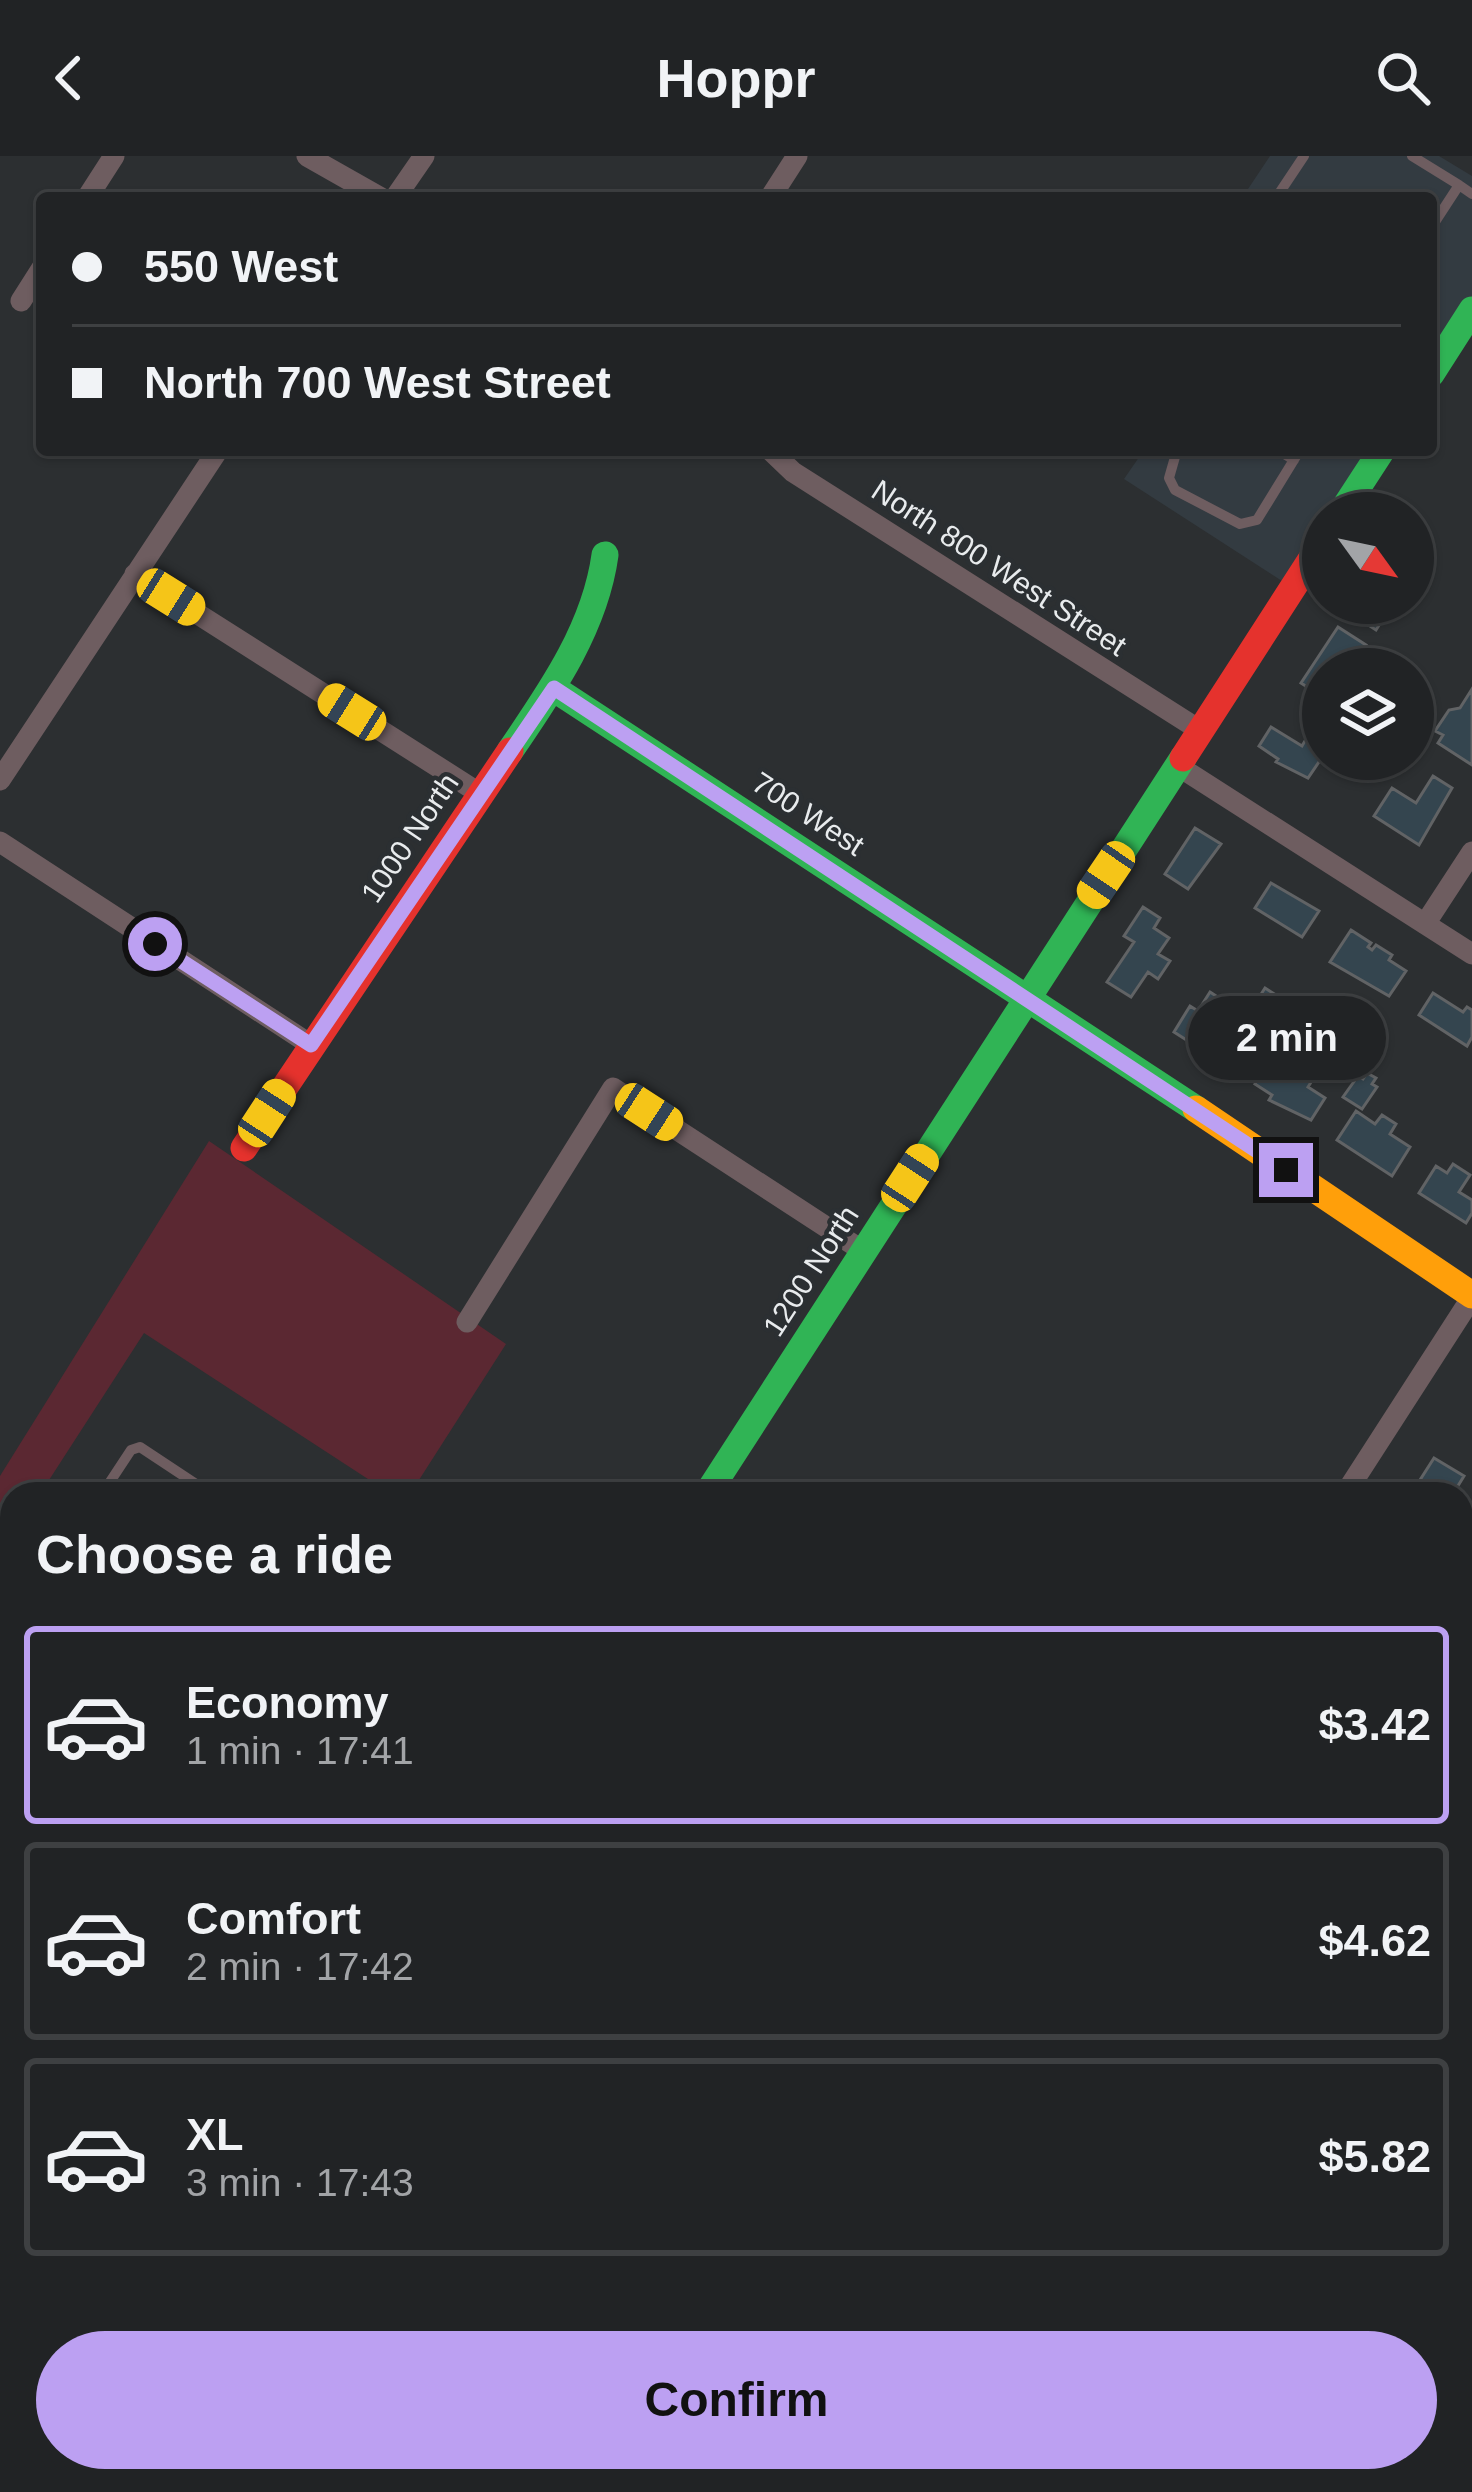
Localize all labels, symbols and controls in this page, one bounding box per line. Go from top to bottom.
icon: back [36,45,102,111]
icon: search [1370,45,1436,111]
text: Hoppr [657,48,815,108]
text: 550 West [144,241,338,292]
text: North 700 West Street [144,357,611,408]
street label: North 800 West Street [866,473,1133,662]
north arrow [1302,492,1434,624]
map controls [1302,492,1434,780]
car [131,563,211,631]
button: layers [1302,648,1434,780]
car [312,678,392,746]
street label: 700 West [746,765,871,862]
street label: 1000 North [354,767,465,908]
car [1071,835,1141,915]
route start [128,917,182,971]
callout: 2 min [1187,996,1385,1080]
text: 2 min [1236,1016,1338,1059]
car [232,1073,302,1153]
car [609,1077,689,1147]
car [875,1138,945,1218]
route end [1259,1143,1313,1197]
street label: 1200 North [756,1199,865,1342]
text: Choose a ride [36,1524,393,1584]
icon: car [42,1671,150,1779]
text: Economy [186,1677,389,1728]
text: $3.42 [1318,1699,1431,1750]
text: 1 min · 17:41 [186,1729,414,1772]
icon: car [42,1887,150,1995]
text: Comfort [186,1893,361,1944]
text: $4.62 [1318,1915,1431,1966]
text: 2 min · 17:42 [186,1945,414,1988]
icon: car [42,2103,150,2211]
text: XL [186,2109,244,2160]
text: $5.82 [1318,2131,1431,2182]
text: 3 min · 17:43 [186,2161,414,2204]
button: Confirm [36,2331,1437,2469]

